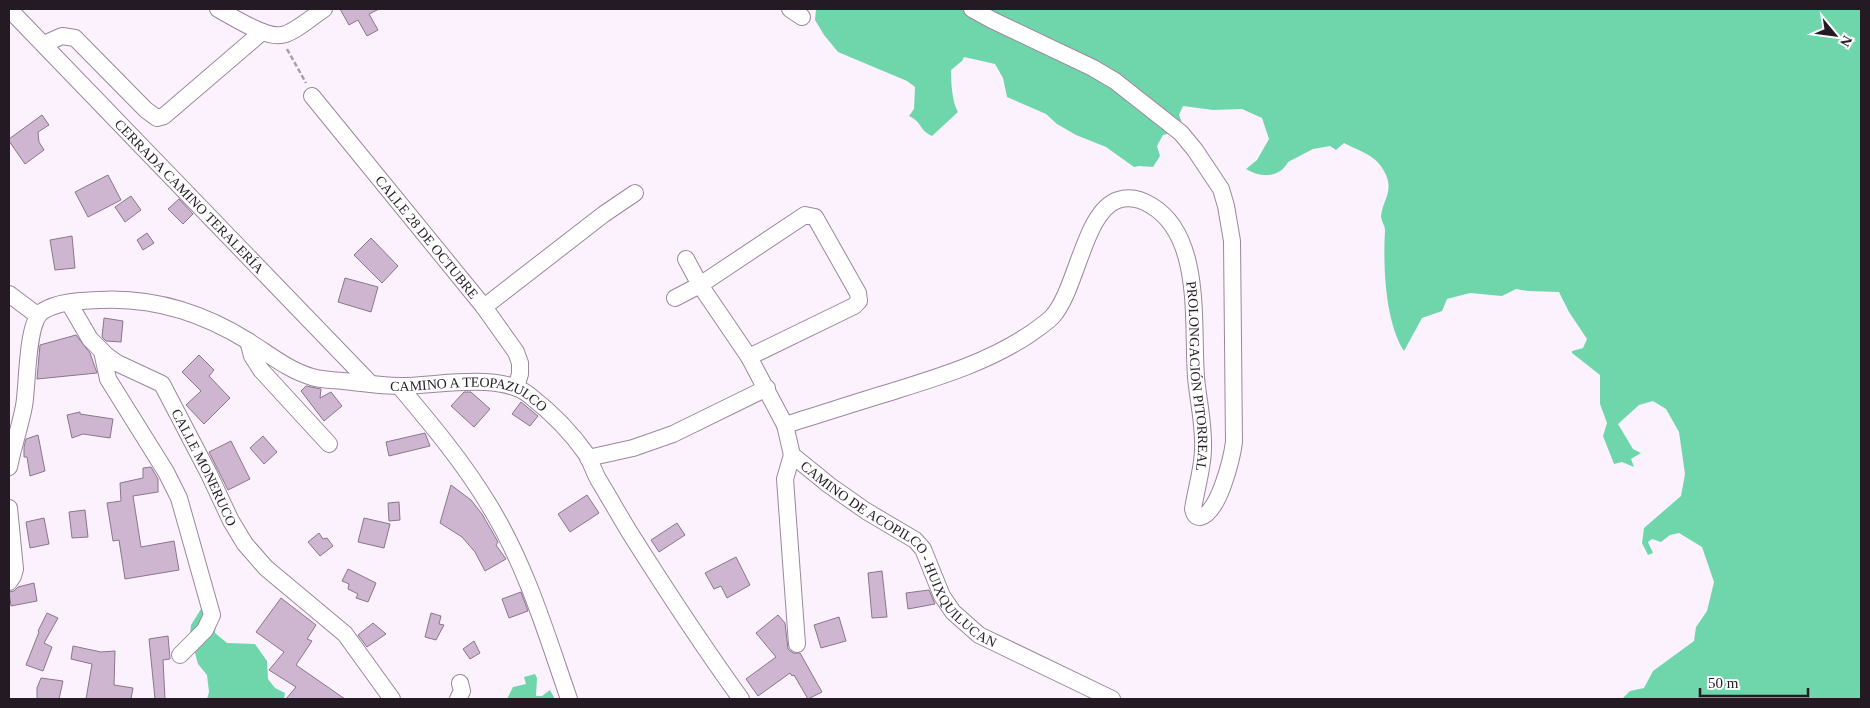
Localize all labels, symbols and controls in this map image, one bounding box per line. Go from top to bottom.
north arrow [1810,10,1860,60]
text: N [1837,33,1855,49]
street label: CERRADA CAMINO TERALERÍA [112,117,267,277]
street label: CALLE 28 DE OCTUBRE [372,173,481,302]
street label: PROLONGACIÓN PITORREAL [1183,280,1210,472]
street label: CAMINO A TEOPAZULCO [390,375,550,415]
street label: CALLE MONERUCO [168,406,239,528]
street label: CAMINO DE ACOPILCO - HUIXQUILUCAN [798,458,999,650]
scale bar [1700,666,1808,698]
text: 50 m [1708,675,1739,691]

